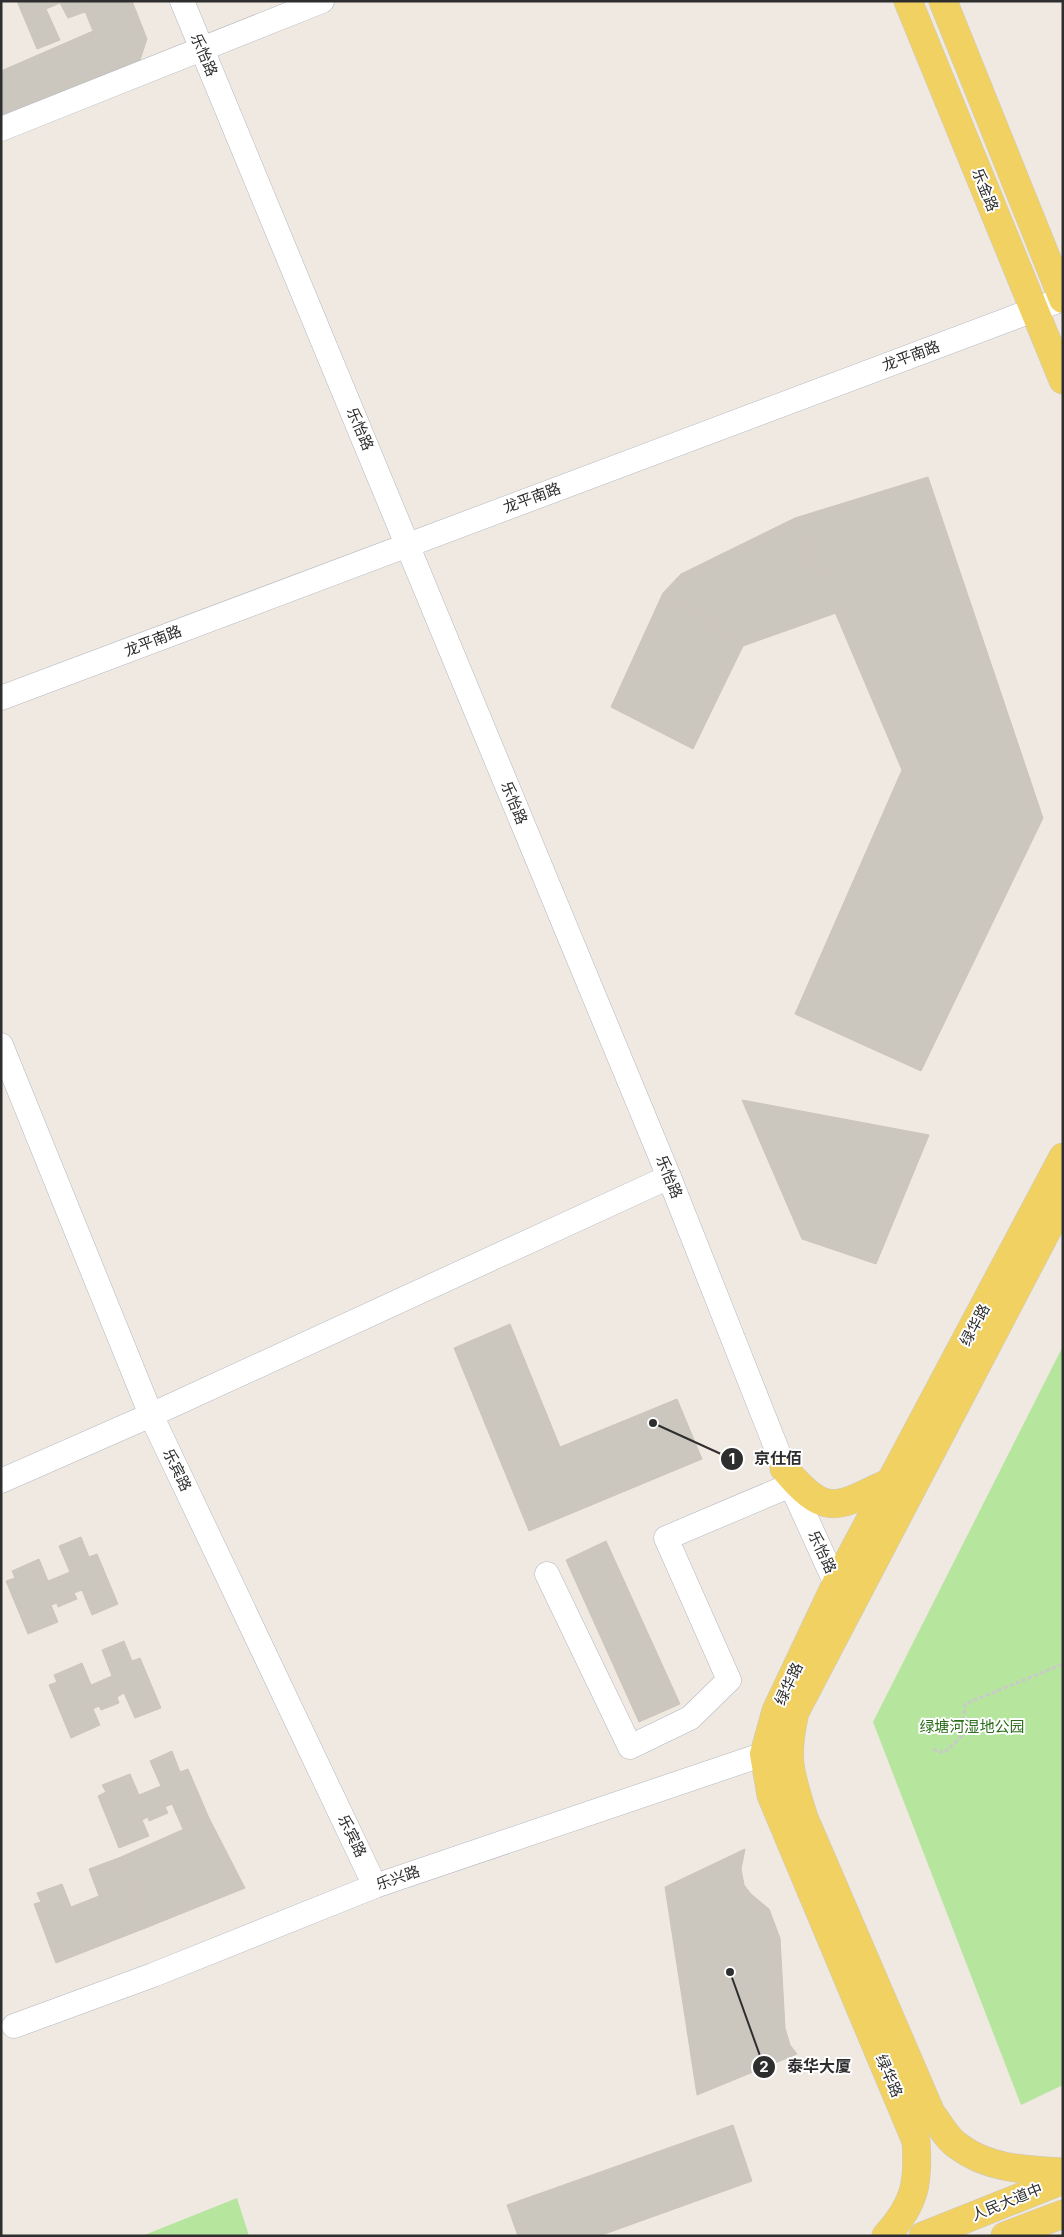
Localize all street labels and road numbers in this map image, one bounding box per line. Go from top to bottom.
street label: 乐怡路 [187,30,222,79]
street label: 乐金路 [968,165,1003,214]
street label: 龙平南路 [879,336,942,375]
street label: 乐怡路 [343,404,378,453]
street label: 龙平南路 [500,478,563,517]
street label: 龙平南路 [121,621,184,660]
street label: 乐怡路 [497,778,532,827]
street label: 乐怡路 [652,1152,687,1201]
street label: 绿华路 [956,1300,994,1349]
street label: 乐宾路 [159,1445,196,1494]
street label: 乐怡路 [804,1527,841,1576]
street label: 绿华路 [770,1659,807,1708]
street label: 乐宾路 [334,1811,371,1860]
street label: 乐兴路 [373,1861,422,1894]
street label: 绿华路 [872,2051,907,2100]
street label: 人民大道中 [968,2179,1045,2224]

